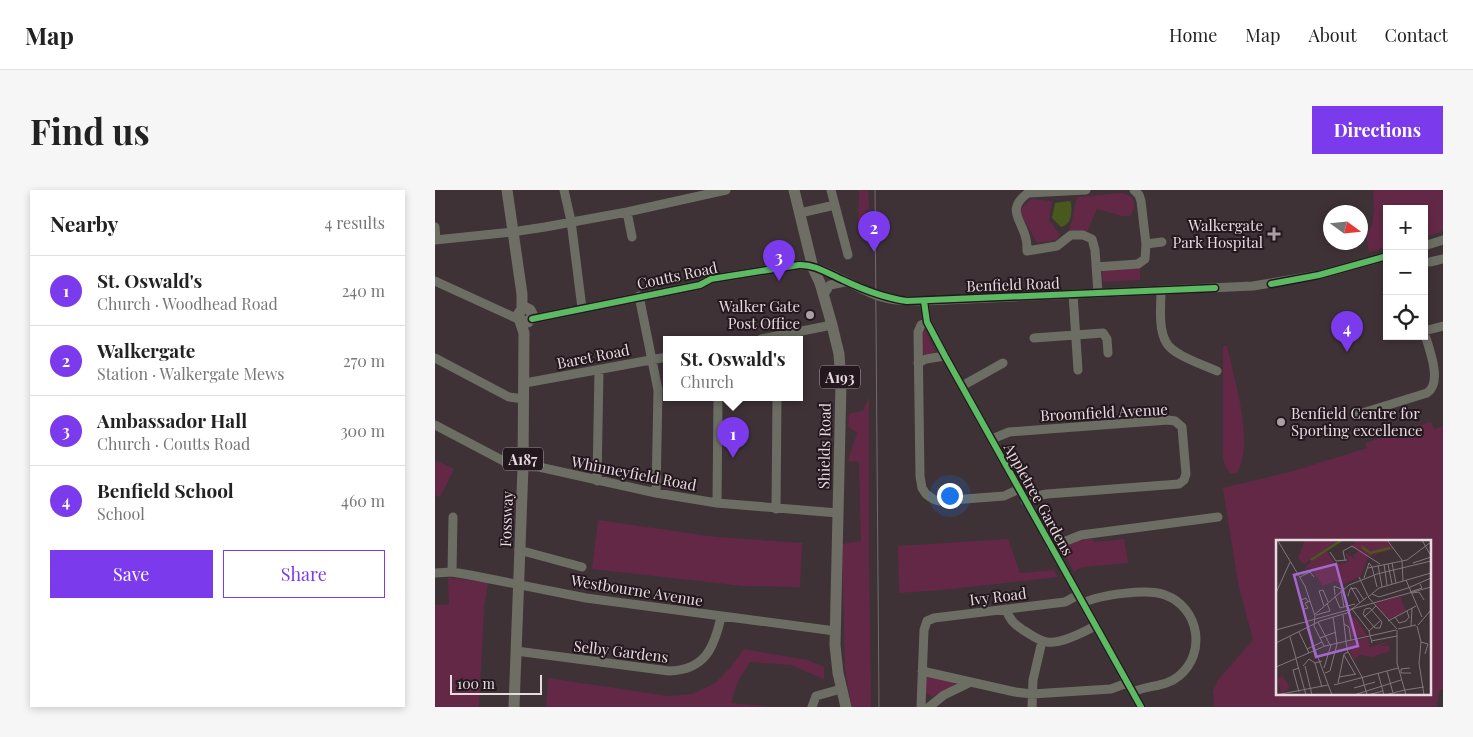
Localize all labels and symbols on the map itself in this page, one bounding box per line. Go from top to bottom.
north arrow [1323,205,1368,250]
pin: 2 [858,211,890,252]
place label: Walkergate Park Hospital [1172,215,1263,252]
marker: Walkergate Park Hospital [1267,227,1281,241]
pin: 3 [763,240,795,281]
street label: Coutts Road [635,257,719,293]
street label: Benfield Road [966,272,1060,296]
place label: Walker Gate Post Office [718,296,800,333]
marker: Walker Gate Post Office [804,309,816,321]
pin: 4 [1331,311,1363,352]
street label: Baret Road [555,339,631,373]
road number: A193 [820,366,860,388]
street label: Broomfield Avenue [1040,399,1168,425]
street label: Shields Road [813,402,835,489]
place label: Benfield Centre for Sporting excellence [1291,403,1423,440]
marker: Benfield Centre for Sporting excellence [1275,416,1287,428]
pin: 1 [717,417,749,458]
street label: Appletree Gardens [999,438,1078,559]
road number: A187 [503,448,543,470]
street label: Whinneyfield Road [569,451,699,495]
your location [937,483,963,509]
street label: Fossway [495,490,517,547]
inset map [1276,540,1431,694]
street label: Westbourne Avenue [569,570,704,610]
street label: Ivy Road [968,583,1028,609]
street label: Selby Gardens [572,635,670,667]
scale bar [450,672,543,695]

